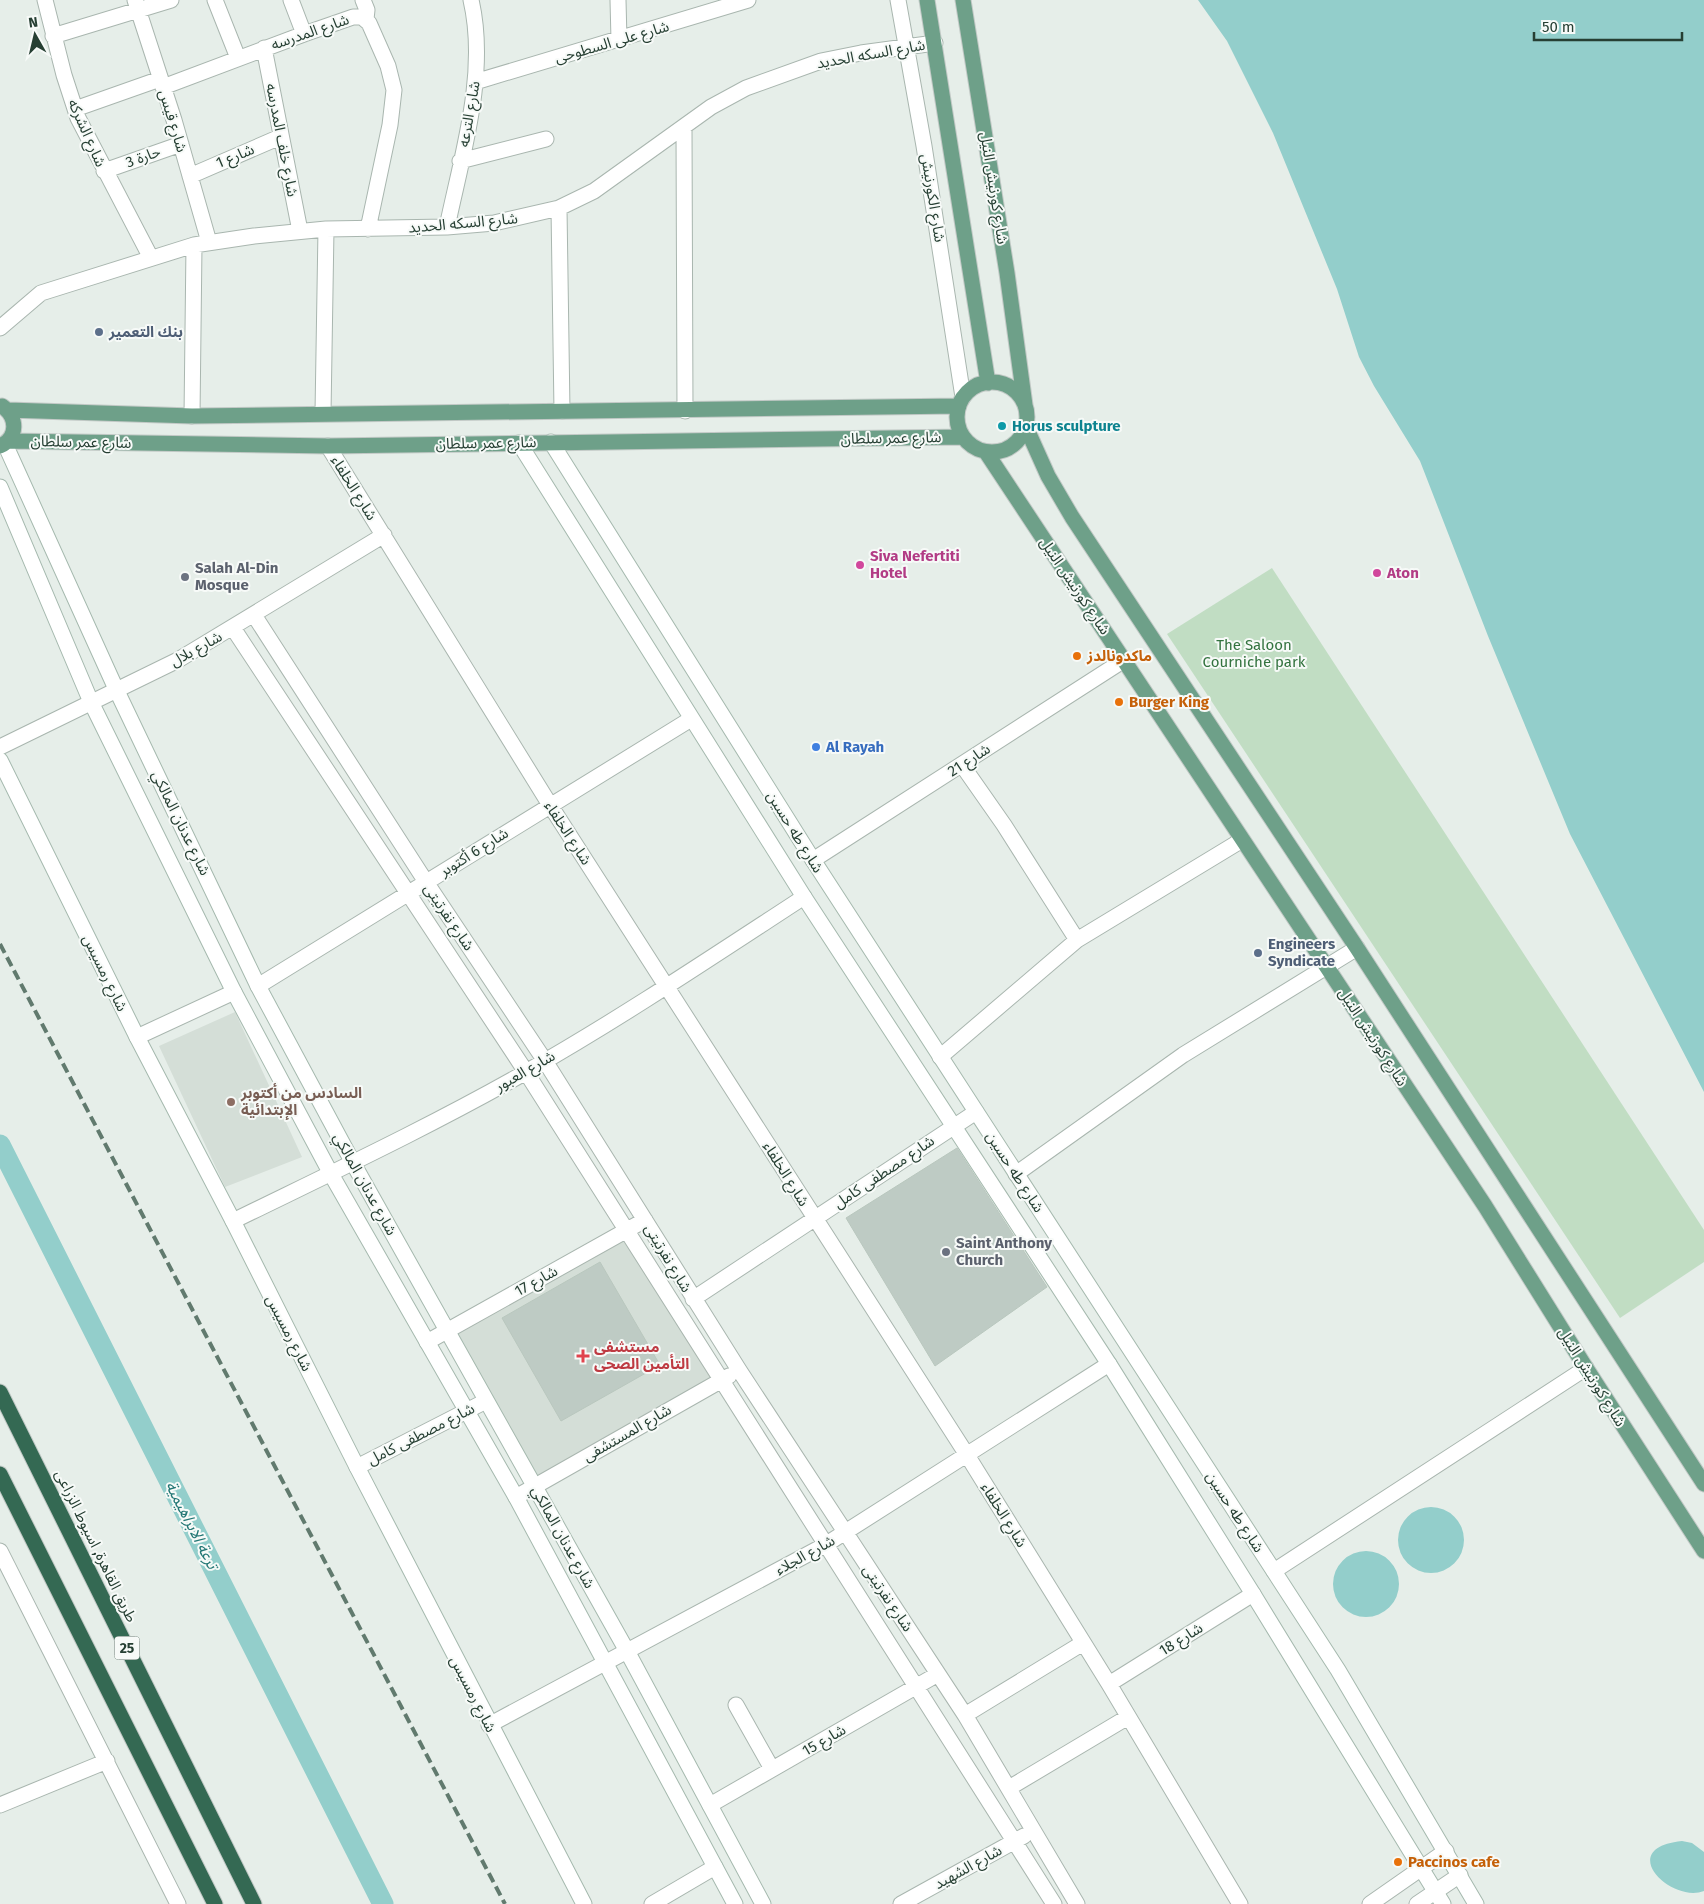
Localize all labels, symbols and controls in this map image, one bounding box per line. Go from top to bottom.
north arrow [10,10,60,60]
street label: شارع المدرسه [269,10,353,57]
scale bar [1534,10,1682,42]
text: N [27,14,39,32]
street label: شارع على السطوحى [553,17,672,70]
text: 50 m [1542,18,1575,36]
street label: شارع السكه الحديد [815,36,927,75]
street label: شارع الترعه [454,79,487,149]
street label: شارع خلف المدرسه [259,82,302,199]
street label: شارع قيس [152,88,191,156]
street label: شارع الشركه [61,96,110,171]
street label: شارع كورنيش النيل [973,131,1012,246]
street label: شارع 1 [213,140,258,175]
street label: حارة 3 [123,142,163,172]
street label: شارع الكورنيش [914,153,949,244]
street label: شارع السكه الحديد [408,209,519,240]
place label: بنك التعمير [108,323,183,341]
marker: بنك التعمير [93,326,105,338]
place label: Horus sculpture [1012,417,1121,435]
marker: Horus sculpture [996,420,1008,432]
street label: شارع عمر سلطان [840,428,942,451]
street label: شارع عمر سلطان [30,432,132,455]
street label: شارع عمر سلطان [435,433,537,456]
street label: شارع الخلفاء [325,452,381,525]
street label: شارع كورنيش النيل [1033,534,1114,640]
place label: Siva Nefertiti Hotel [870,547,960,582]
place label: Salah Al-Din Mosque [195,559,278,594]
marker: Siva Nefertiti Hotel [854,559,866,571]
place label: Aton [1386,564,1419,582]
marker: Aton [1371,567,1383,579]
marker: Salah Al-Din Mosque [179,571,191,583]
street label: شارع بلال [167,627,227,673]
park label: The Saloon Courniche park [1203,636,1306,671]
place label: ماكدونالدز [1086,647,1152,665]
marker: ماكدونالدز [1071,650,1083,662]
place label: Burger King [1129,693,1210,711]
marker: Burger King [1113,696,1125,708]
place label: Al Rayah [825,738,884,756]
street label: شارع 21 [944,740,995,783]
marker: Al Rayah [810,741,822,753]
street label: شارع عدنان المالكي [145,768,214,880]
street label: شارع طه حسين [760,788,827,878]
street label: شارع الخلفاء [538,798,595,870]
street label: شارع 6 أكتوبر [435,824,513,883]
street label: شارع نفرتيتى [418,880,478,956]
street label: شارع رمسيس [76,932,131,1016]
place label: Engineers Syndicate [1268,935,1335,970]
marker: Engineers Syndicate [1252,947,1264,959]
street label: شارع كورنيش النيل [1332,985,1412,1091]
street label: شارع العبور [491,1047,560,1098]
place label: السادس من أكتوبر الإبتدائية [240,1083,362,1120]
marker: السادس من أكتوبر الإبتدائية [225,1096,237,1108]
street label: شارع طه حسين [980,1128,1048,1218]
street label: شارع عدنان المالكي [327,1130,401,1240]
street label: شارع مصطفى كامل [830,1131,940,1215]
street label: شارع الخلفاء [757,1138,813,1211]
street label: شارع نفرتيتى [638,1220,696,1297]
place label: Saint Anthony Church [956,1234,1052,1269]
marker: Saint Anthony Church [940,1246,952,1258]
street label: شارع 17 [511,1262,562,1303]
street label: شارع رمسيس [259,1292,316,1376]
street label: شارع كورنيش النيل [1552,1324,1630,1432]
place label: مستشفى التأمين الصحى [594,1338,689,1373]
marker: مستشفى التأمين الصحى [576,1349,590,1363]
street label: شارع مصطفى كامل [364,1399,479,1471]
street label: شارع المستشفى [580,1400,676,1468]
street label: طريق القاهرة, اسيوط الزراعى [50,1467,141,1626]
street label: شارع طه حسين [1200,1468,1268,1558]
water label: ترعة الابراهيمية [162,1478,223,1574]
street label: شارع الخلفاء [975,1479,1031,1552]
street label: شارع عدنان المالكي [525,1483,599,1593]
street label: شارع الجلاء [772,1531,840,1581]
street label: شارع نفرتيتى [857,1561,917,1637]
street label: شارع 18 [1156,1619,1208,1662]
road number: 25 [114,1636,140,1660]
street label: شارع رمسيس [443,1653,500,1737]
street label: شارع 15 [799,1720,851,1762]
street label: شارع الشهيد [931,1841,1007,1896]
place label: Paccinos cafe [1408,1853,1500,1871]
marker: Paccinos cafe [1392,1856,1404,1868]

